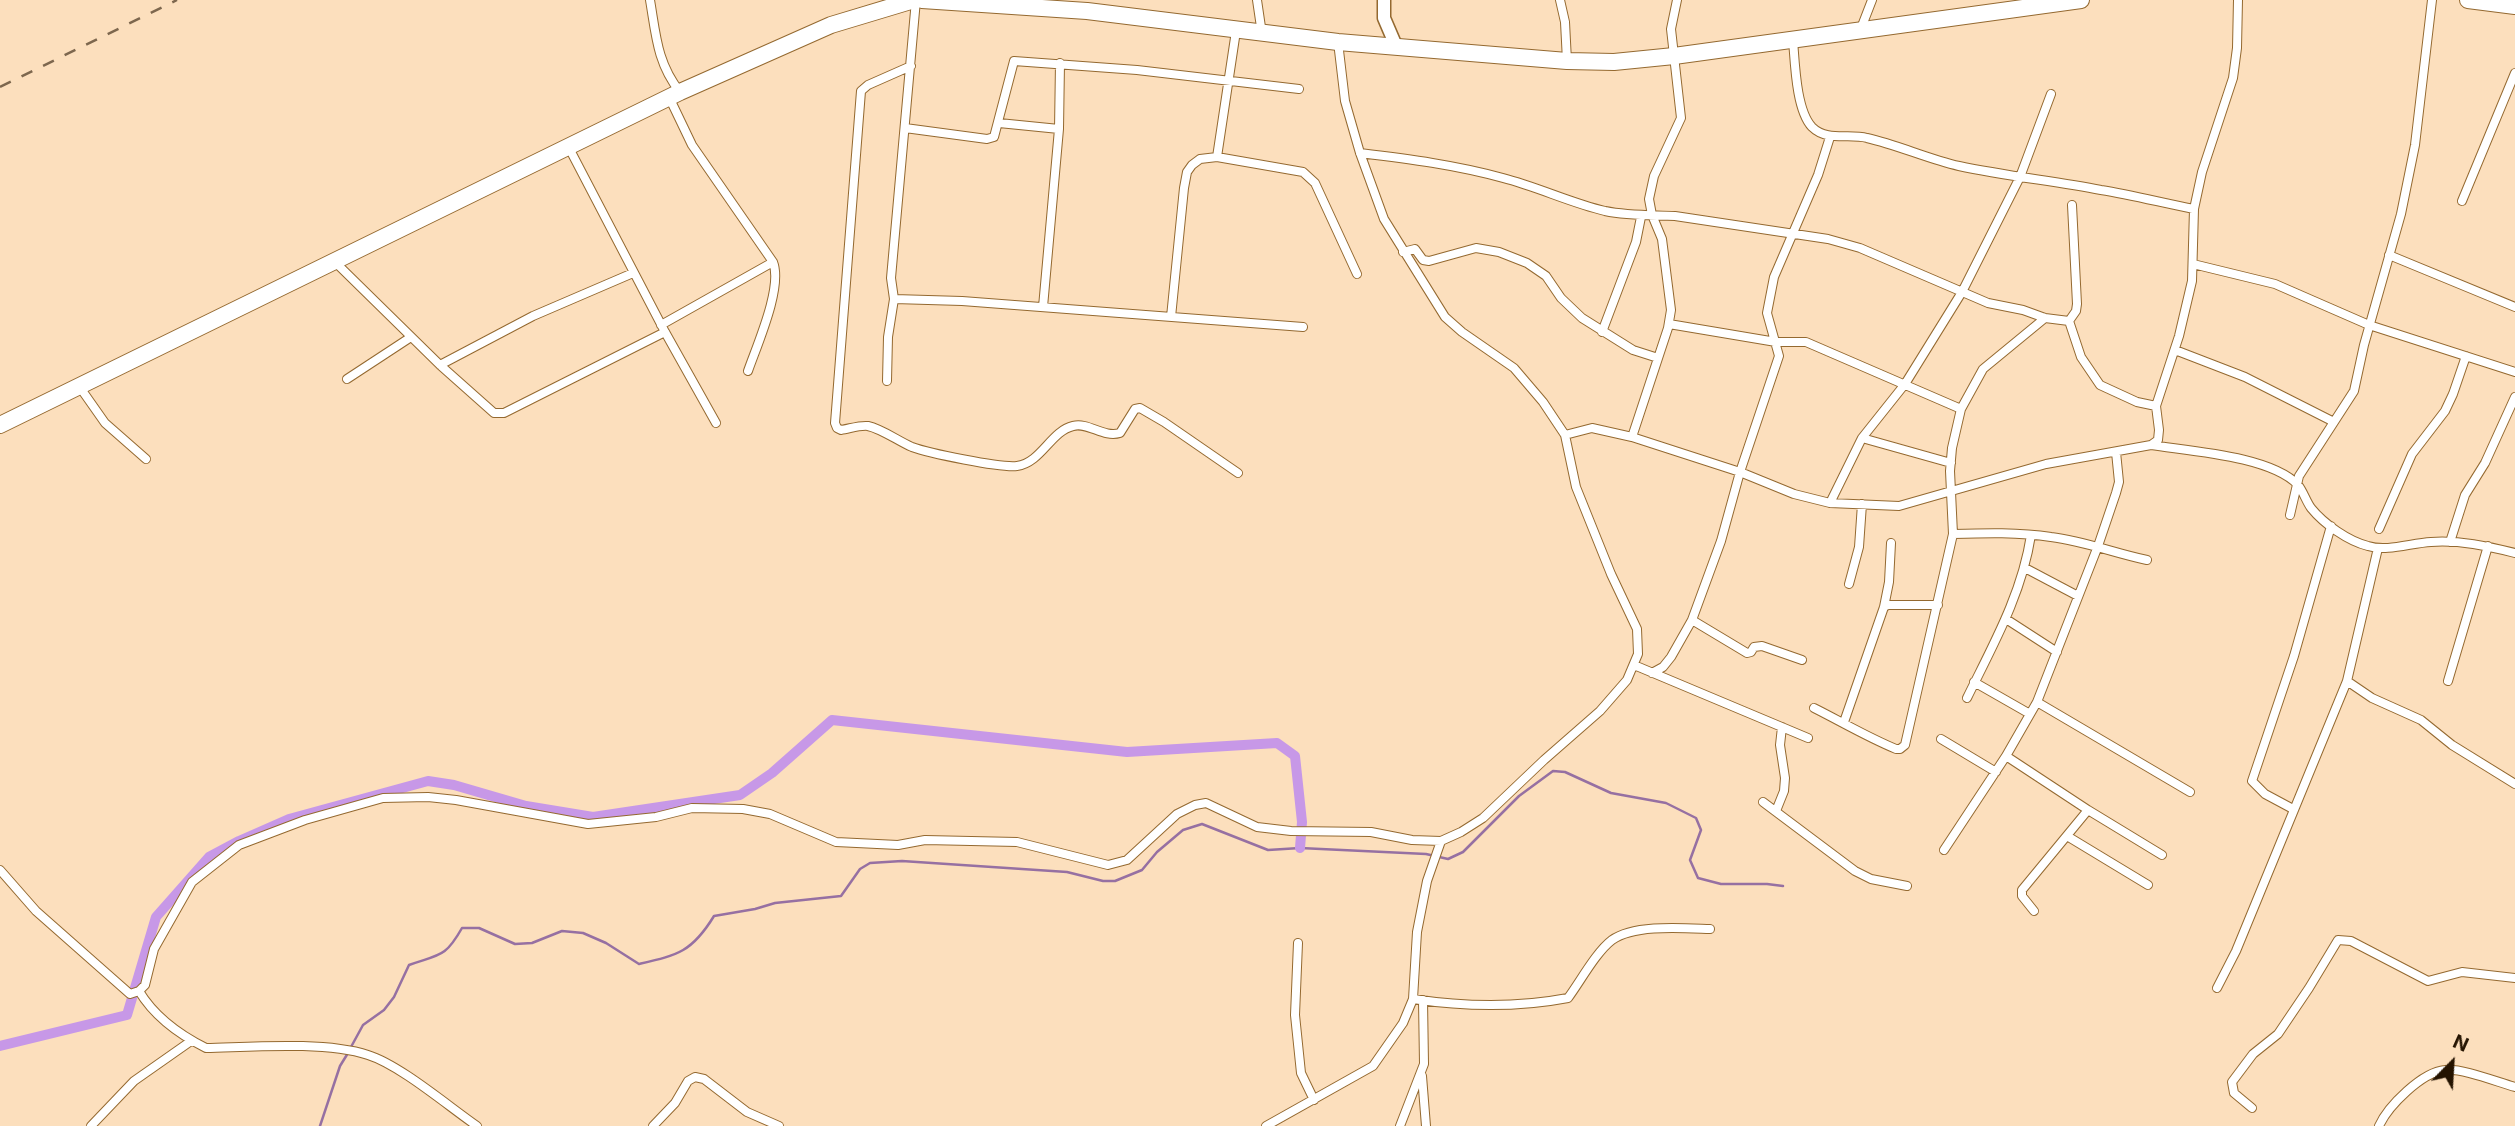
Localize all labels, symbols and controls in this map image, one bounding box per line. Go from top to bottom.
north arrow [2417,1028,2487,1098]
text: N [2449,1030,2472,1057]

